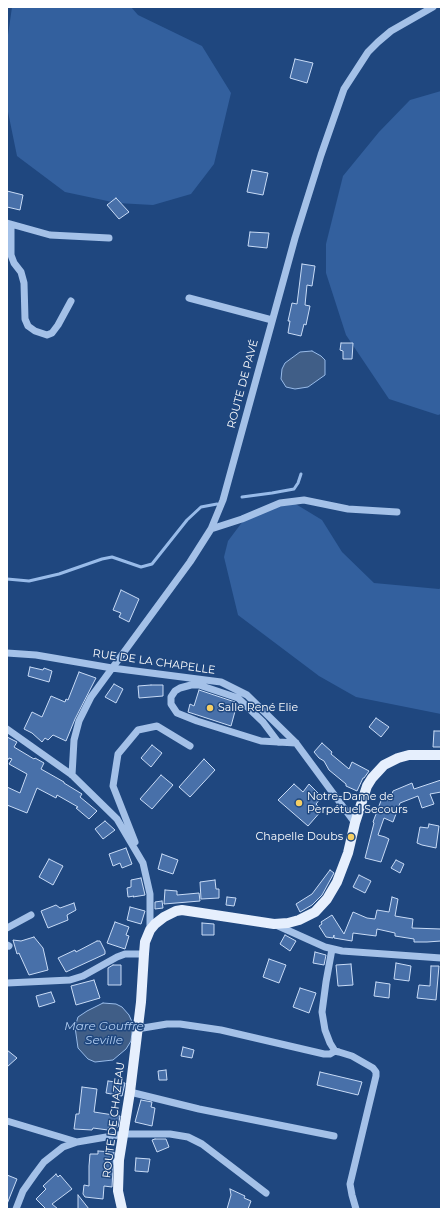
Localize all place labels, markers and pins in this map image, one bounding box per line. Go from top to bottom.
place label: Salle René Elie [218,701,298,715]
marker: Salle René Elie [205,703,215,713]
place label: Notre-Dame de Perpétuel Secours [307,790,408,816]
marker: Notre-Dame de Perpétuel Secours [294,798,304,808]
place label: Chapelle Doubs [256,830,343,844]
marker: Chapelle Doubs [346,832,356,842]

